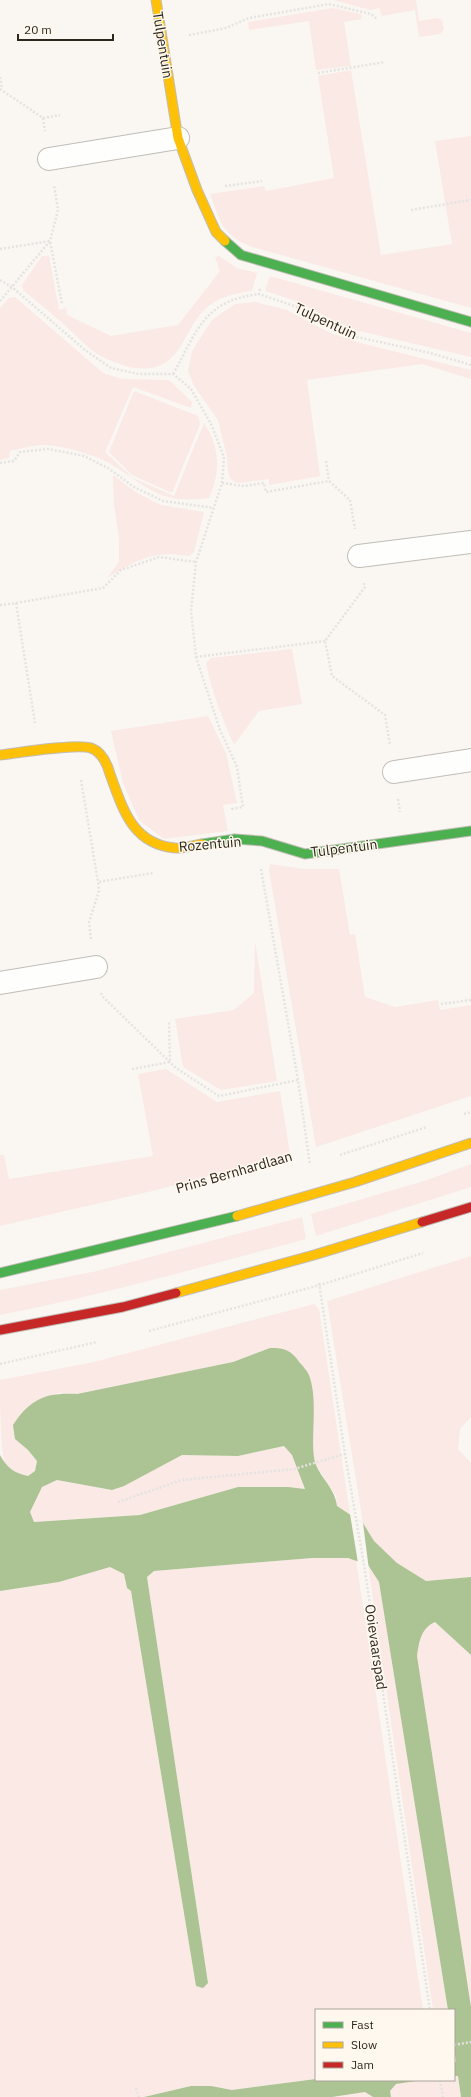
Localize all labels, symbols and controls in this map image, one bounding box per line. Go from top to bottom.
street label: Tulpentuin [149,10,177,80]
scale bar [18,16,113,42]
text: 20 m [24,22,52,37]
street label: Tulpentuin [292,299,360,343]
street label: Rozentuin [178,832,242,856]
street label: Tulpentuin [310,835,378,861]
street label: Prins Bernhardlaan [174,1147,294,1197]
street label: Ooievaarspad [361,1603,391,1691]
legend [315,2009,455,2081]
text: Fast [351,2017,374,2032]
text: Slow [351,2037,377,2052]
text: Jam [351,2057,374,2072]

